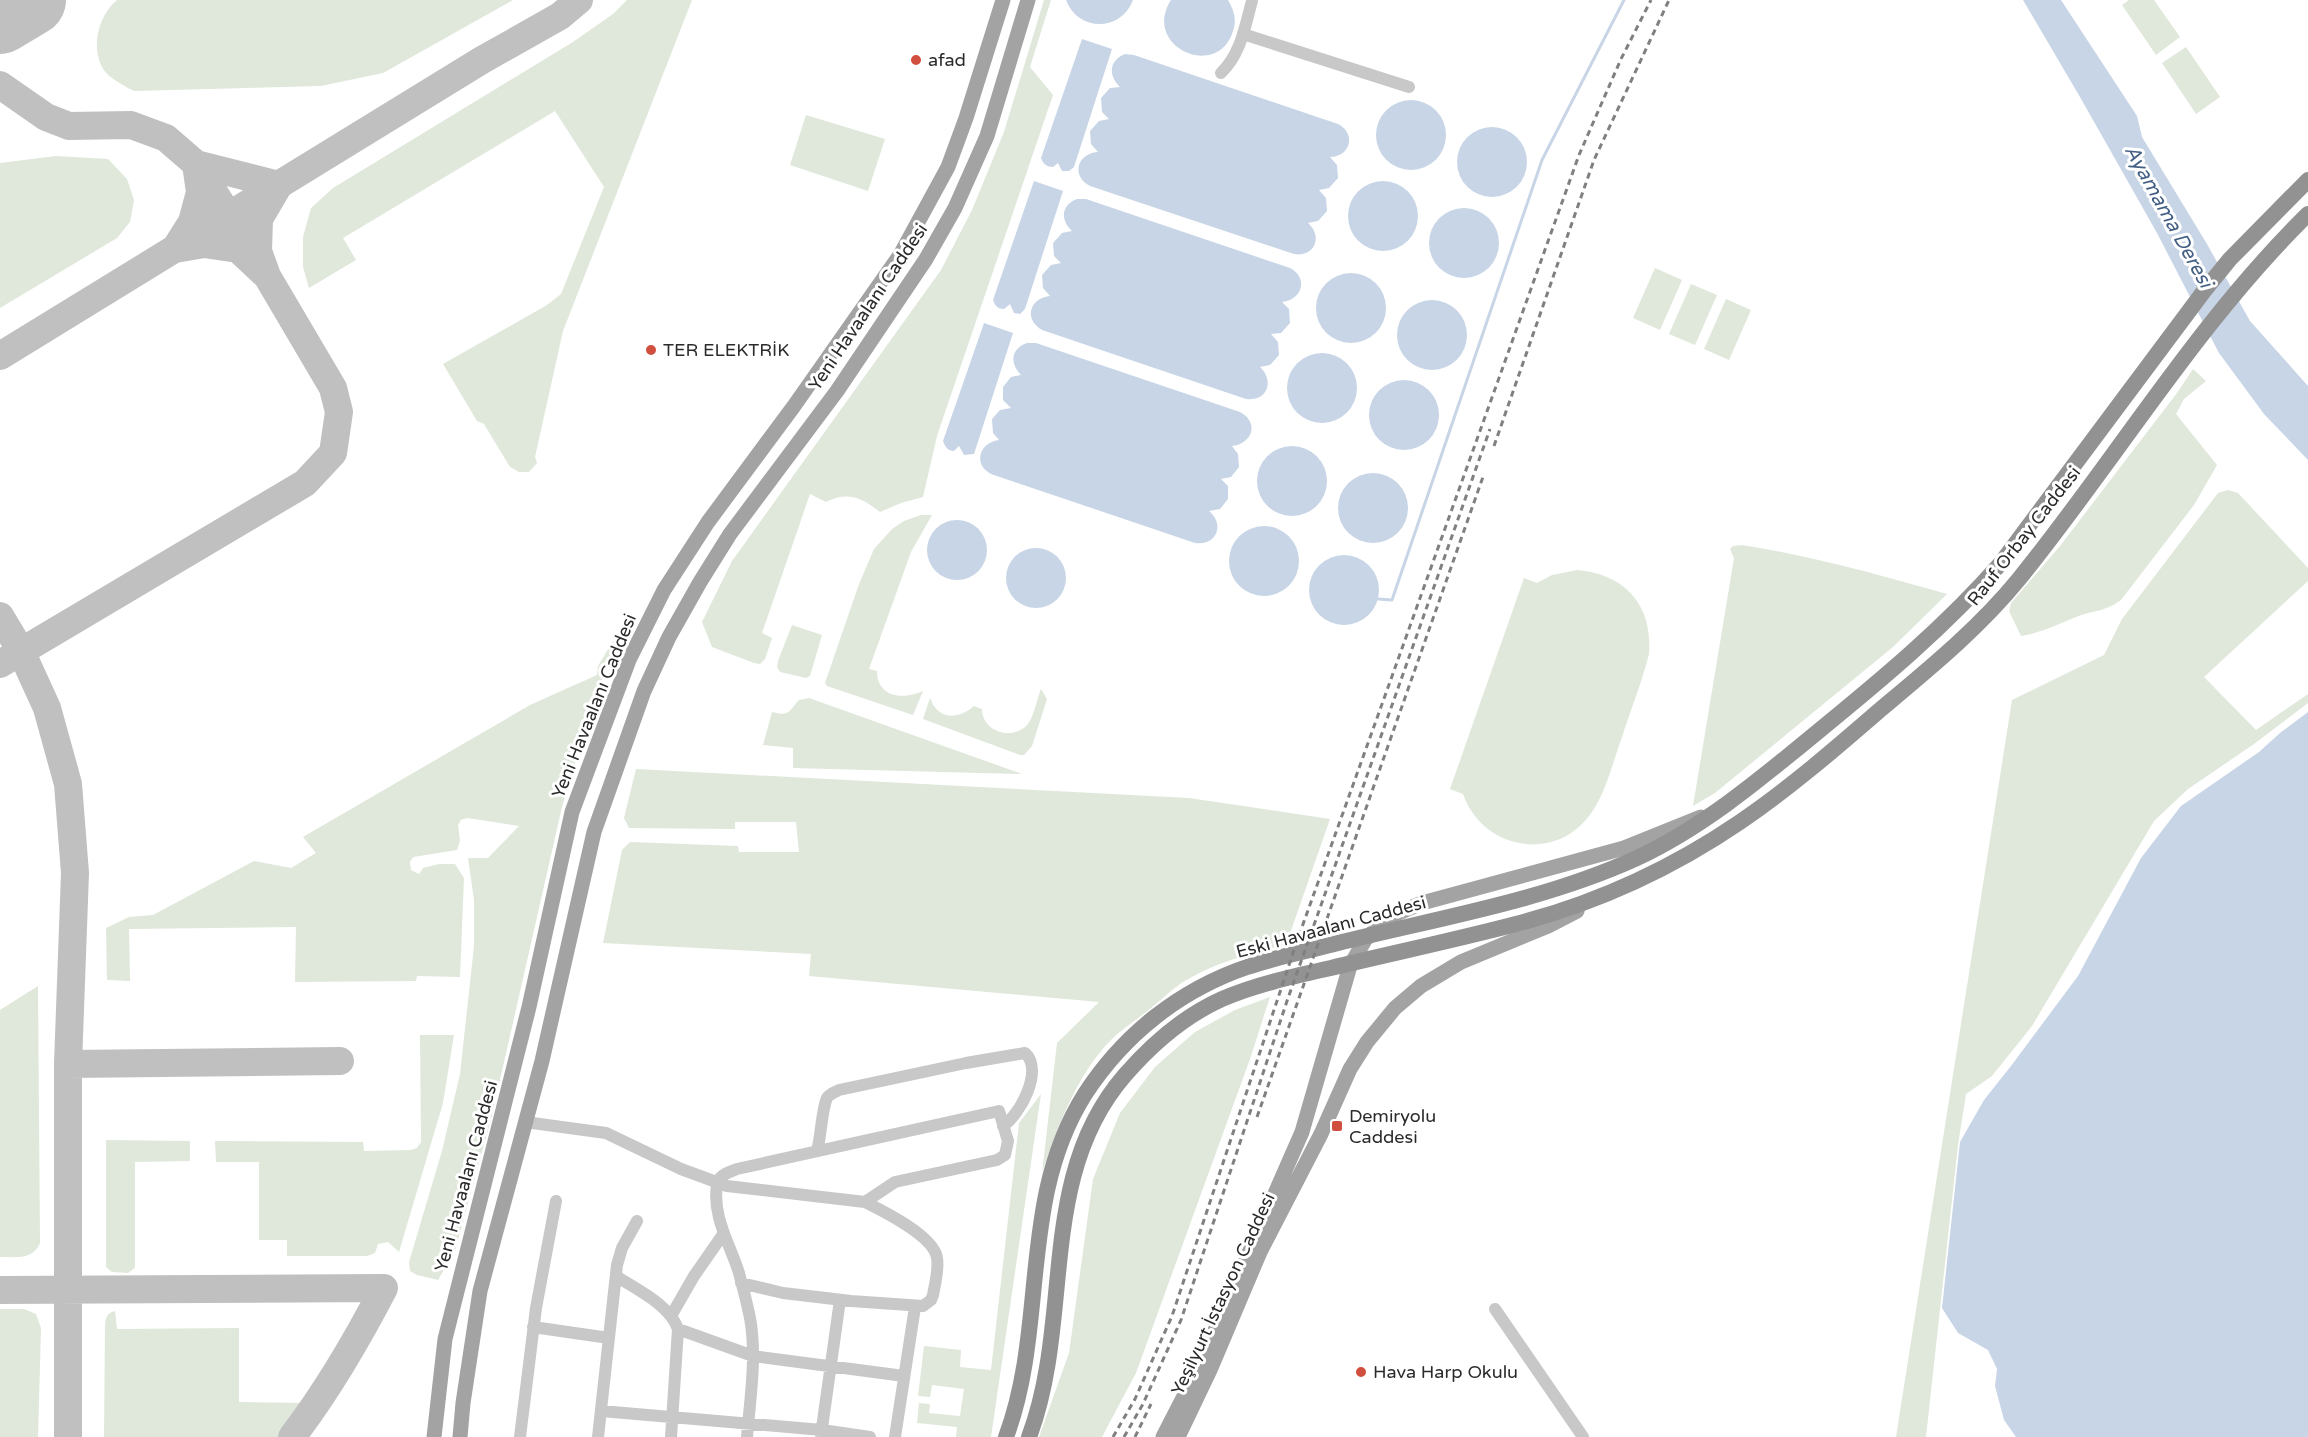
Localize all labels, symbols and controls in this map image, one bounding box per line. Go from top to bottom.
place label: afad [928,49,966,71]
marker: afad [909,53,923,67]
water label: Ayamama Deresi [2119,141,2219,295]
street label: Yeni Havaalanı Caddesi [804,219,932,395]
place label: TER ELEKTRİK [663,339,789,361]
marker: TER ELEKTRİK [644,343,658,357]
street label: Rauf Orbay Caddesi [1963,462,2085,610]
street label: Yeni Havaalanı Caddesi [547,611,641,801]
street label: Eski Havaalanı Caddesi [1234,891,1428,963]
street label: Yeni Havaalanı Caddesi [430,1078,502,1274]
place label: Demiryolu Caddesi [1349,1105,1436,1148]
marker: Demiryolu Caddesi [1330,1119,1344,1133]
street label: Yeşilyurt İstasyon Caddesi [1166,1189,1280,1399]
place label: Hava Harp Okulu [1373,1361,1518,1383]
marker: Hava Harp Okulu [1354,1365,1368,1379]

